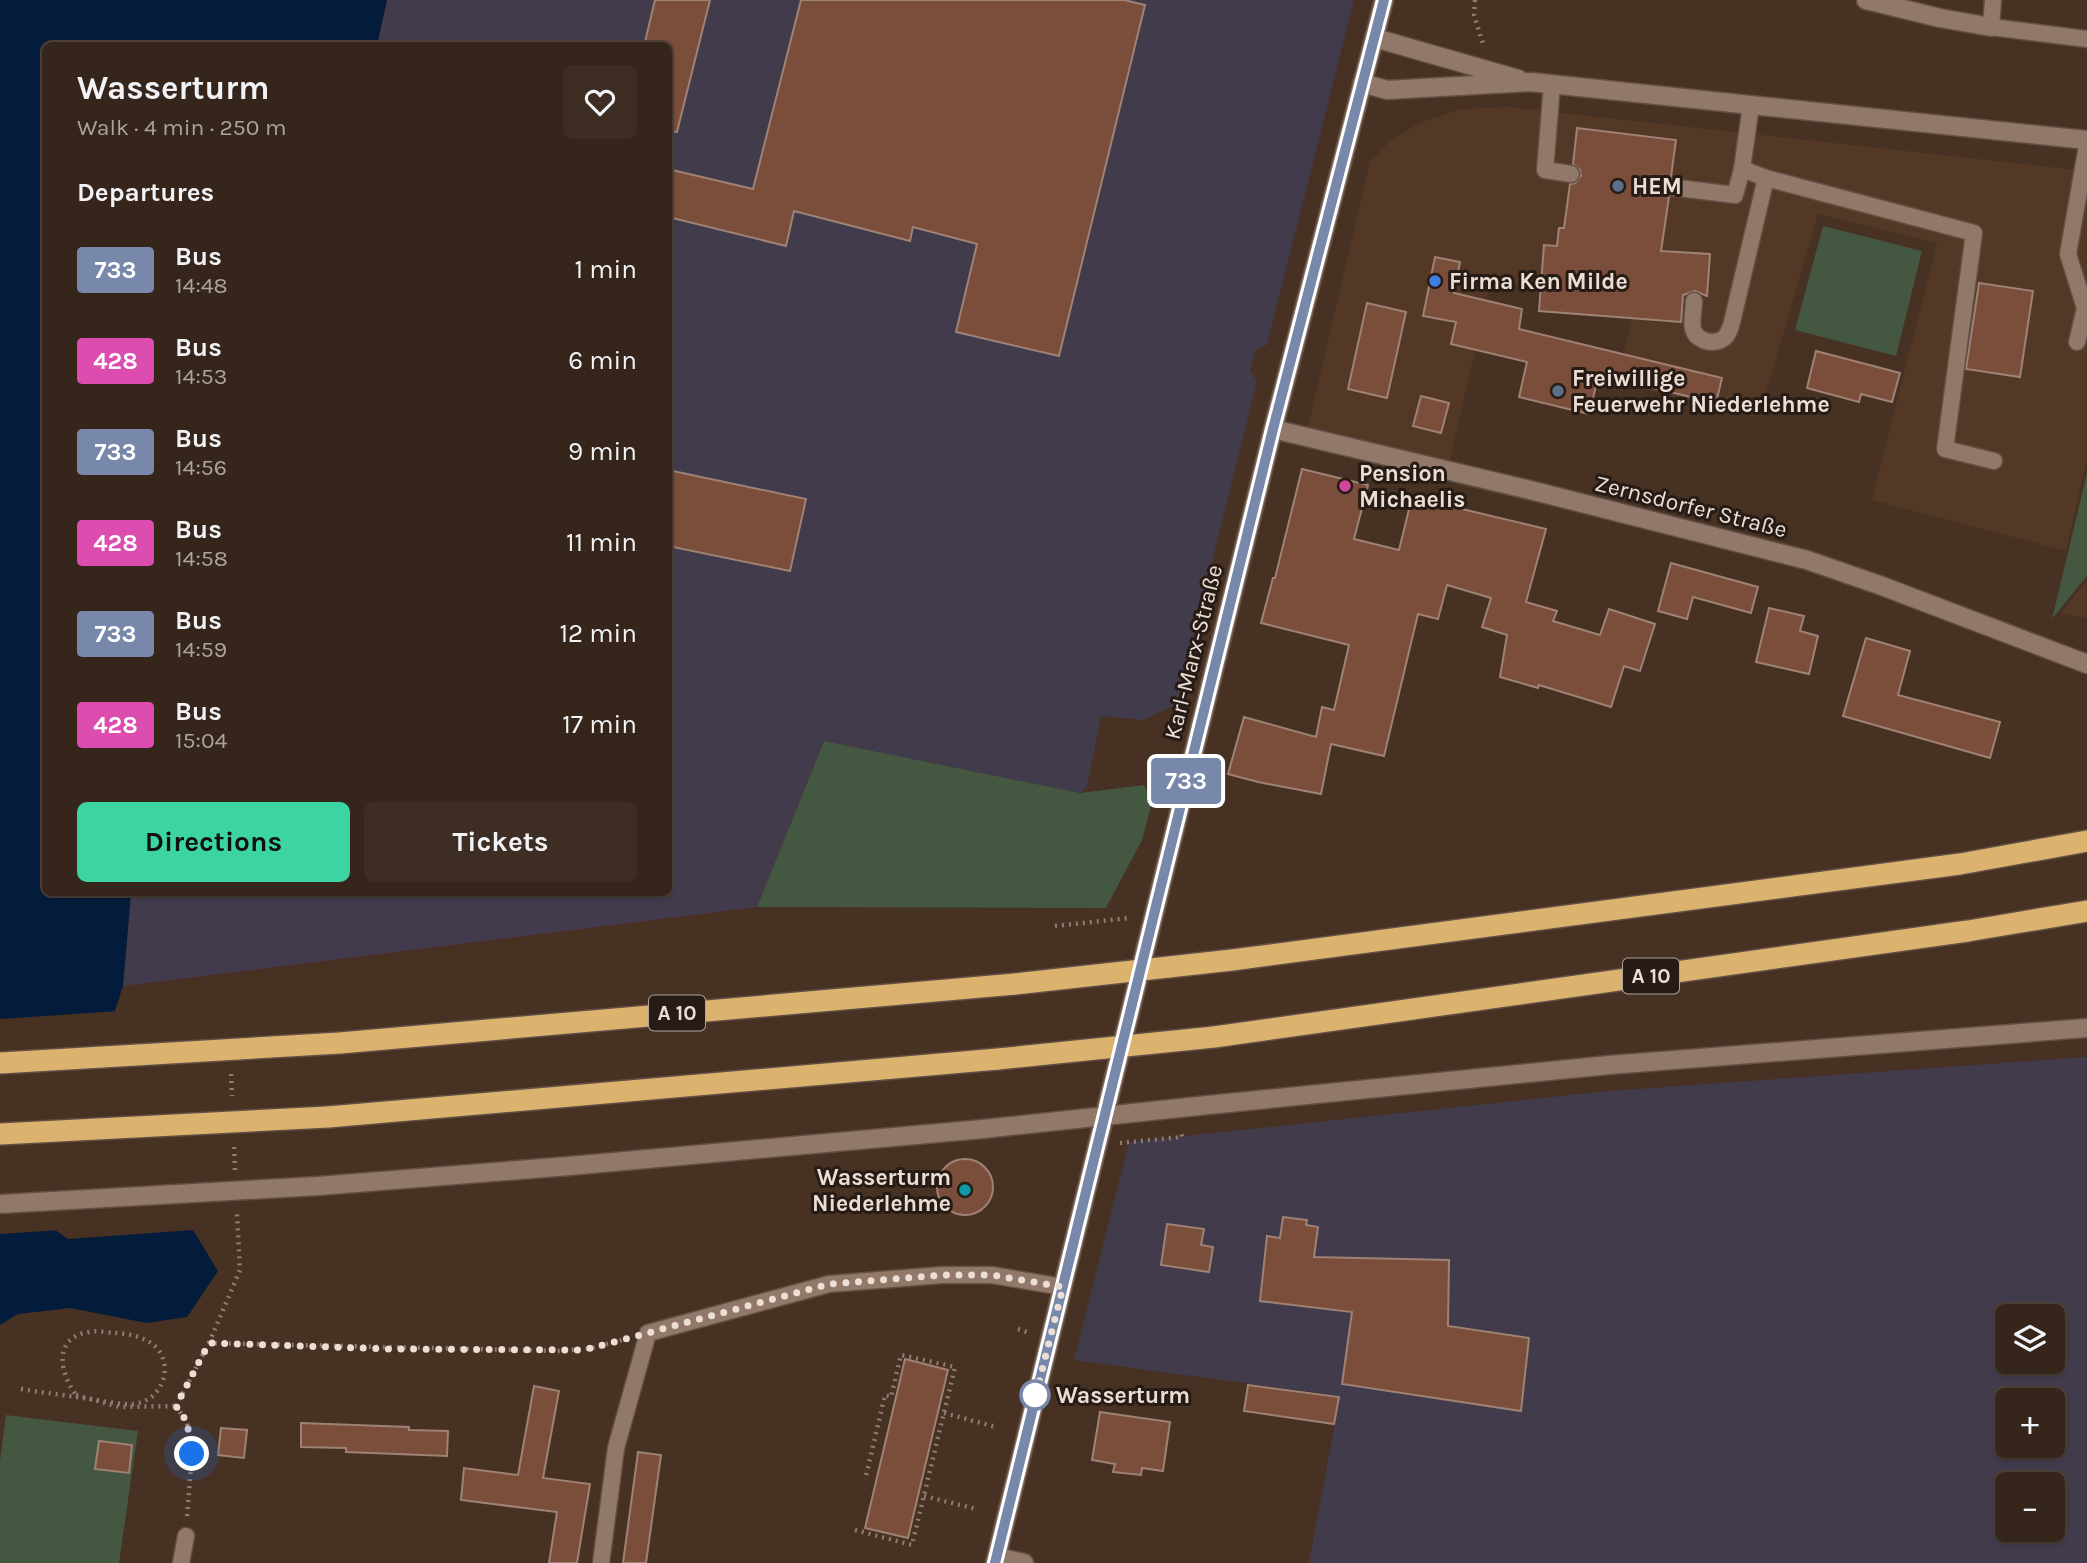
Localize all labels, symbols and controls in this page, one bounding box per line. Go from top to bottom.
button: heart [563,65,637,139]
text: Wasserturm [77,69,269,107]
text: Walk · 4 min · 250 m [77,114,286,141]
place label: HEM [1632,173,1682,200]
text: Departures [77,177,214,208]
marker: HEM [1610,178,1626,194]
text: Bus [175,241,222,272]
text: 1 min [574,254,637,285]
text: 733 [95,256,136,284]
place label: Firma Ken Milde [1449,268,1628,295]
text: 14:48 [175,272,228,299]
marker: Firma Ken Milde [1427,273,1443,289]
text: Bus [175,332,222,363]
text: 6 min [568,345,637,376]
text: 428 [93,347,138,375]
text: 14:53 [175,363,227,390]
place label: Freiwillige Feuerwehr Niederlehme [1572,365,1830,418]
marker: Freiwillige Feuerwehr Niederlehme [1550,383,1566,399]
text: Bus [175,423,222,454]
text: 9 min [568,436,637,467]
text: 733 [95,438,136,466]
text: 14:56 [175,454,227,481]
place label: Pension Michaelis [1359,460,1466,513]
street label: Zernsdorfer Straße [1592,470,1790,543]
marker: Pension Michaelis [1337,478,1353,494]
text: Bus [175,514,222,545]
text: 11 min [566,527,637,558]
text: 428 [93,529,138,557]
text: 14:58 [175,545,228,572]
street label: Karl-Marx-Straße [1159,562,1228,742]
text: Bus [175,605,222,636]
text: 12 min [559,618,637,649]
text: 733 [95,620,136,648]
text: 14:59 [175,636,227,663]
text: Bus [175,696,222,727]
text: 17 min [562,709,637,740]
text: 428 [93,711,138,739]
text: 15:04 [175,727,227,754]
line badge: 733 [1146,758,1226,804]
text: 733 [1165,767,1207,795]
button: Directions [77,802,350,882]
button: Tickets [364,802,637,882]
road number: A 10 [1623,958,1679,993]
road number: A 10 [649,996,705,1030]
place label: Wasserturm Niederlehme [812,1164,951,1217]
marker: Wasserturm Niederlehme [957,1182,973,1198]
map controls [1995,1304,2065,1542]
button: layers [1995,1304,2065,1374]
marker: Wasserturm [1020,1380,1050,1410]
place label: Wasserturm [1056,1382,1190,1409]
button: + [1995,1388,2065,1458]
your location [174,1436,209,1471]
button: − [1995,1472,2065,1542]

